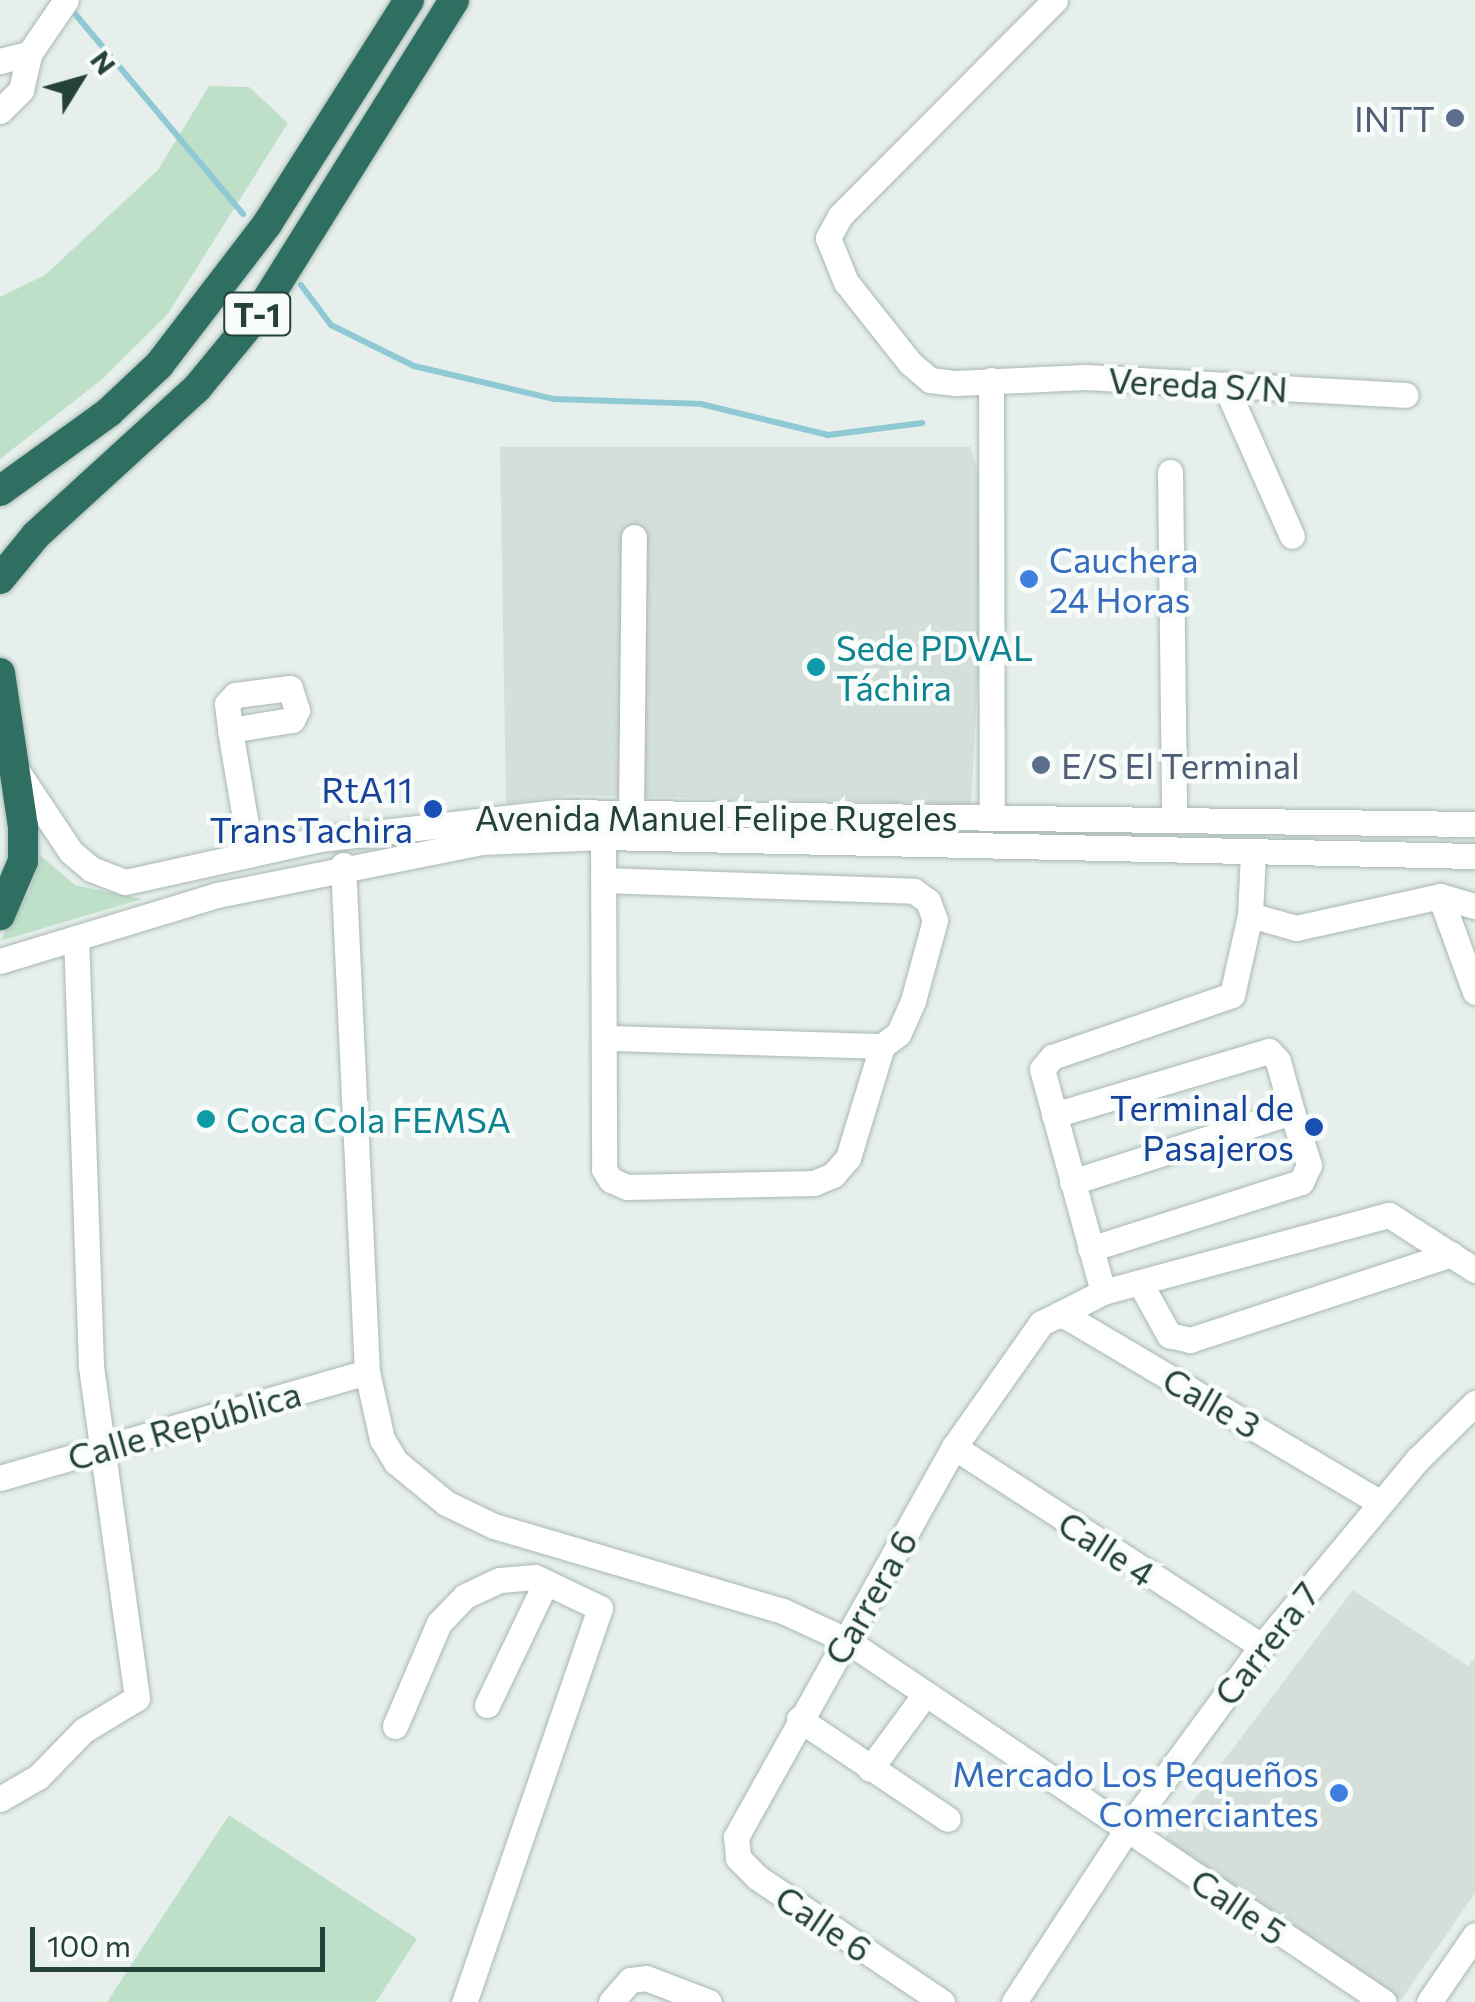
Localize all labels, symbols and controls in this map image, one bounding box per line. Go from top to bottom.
north arrow [30,30,130,130]
text: N [84,43,124,81]
place label: INTT [1354,97,1435,139]
marker: INTT [1444,107,1466,129]
road number: T-1 [222,287,292,341]
street label: Vereda S/N [1107,358,1289,410]
place label: Cauchera 24 Horas [1049,538,1199,620]
marker: Cauchera 24 Horas [1018,568,1040,590]
place label: Sede PDVAL Táchira [836,626,1033,708]
marker: Sede PDVAL Táchira [805,656,827,678]
place label: E/S El Terminal [1061,744,1300,786]
marker: E/S El Terminal [1030,754,1052,776]
place label: RtA11 TransTachira [210,768,413,850]
street label: Avenida Manuel Felipe Rugeles [475,796,957,838]
marker: RtA11 TransTachira [422,798,444,820]
place label: Terminal de Pasajeros [1110,1086,1294,1168]
place label: Coca Cola FEMSA [226,1098,511,1140]
marker: Coca Cola FEMSA [195,1108,217,1130]
marker: Terminal de Pasajeros [1303,1116,1325,1138]
street label: Calle 3 [1156,1358,1268,1446]
street label: Calle República [63,1372,305,1478]
street label: Calle 4 [1051,1501,1163,1595]
street label: Carrera 6 [815,1522,925,1672]
street label: Carrera 7 [1205,1573,1327,1713]
place label: Mercado Los Pequeños Comerciantes [952,1752,1319,1834]
marker: Mercado Los Pequeños Comerciantes [1328,1782,1350,1804]
street label: Calle 5 [1184,1859,1294,1953]
street label: Calle 6 [768,1876,880,1970]
scale bar [35,1907,330,1969]
text: 100 m [47,1926,131,1963]

